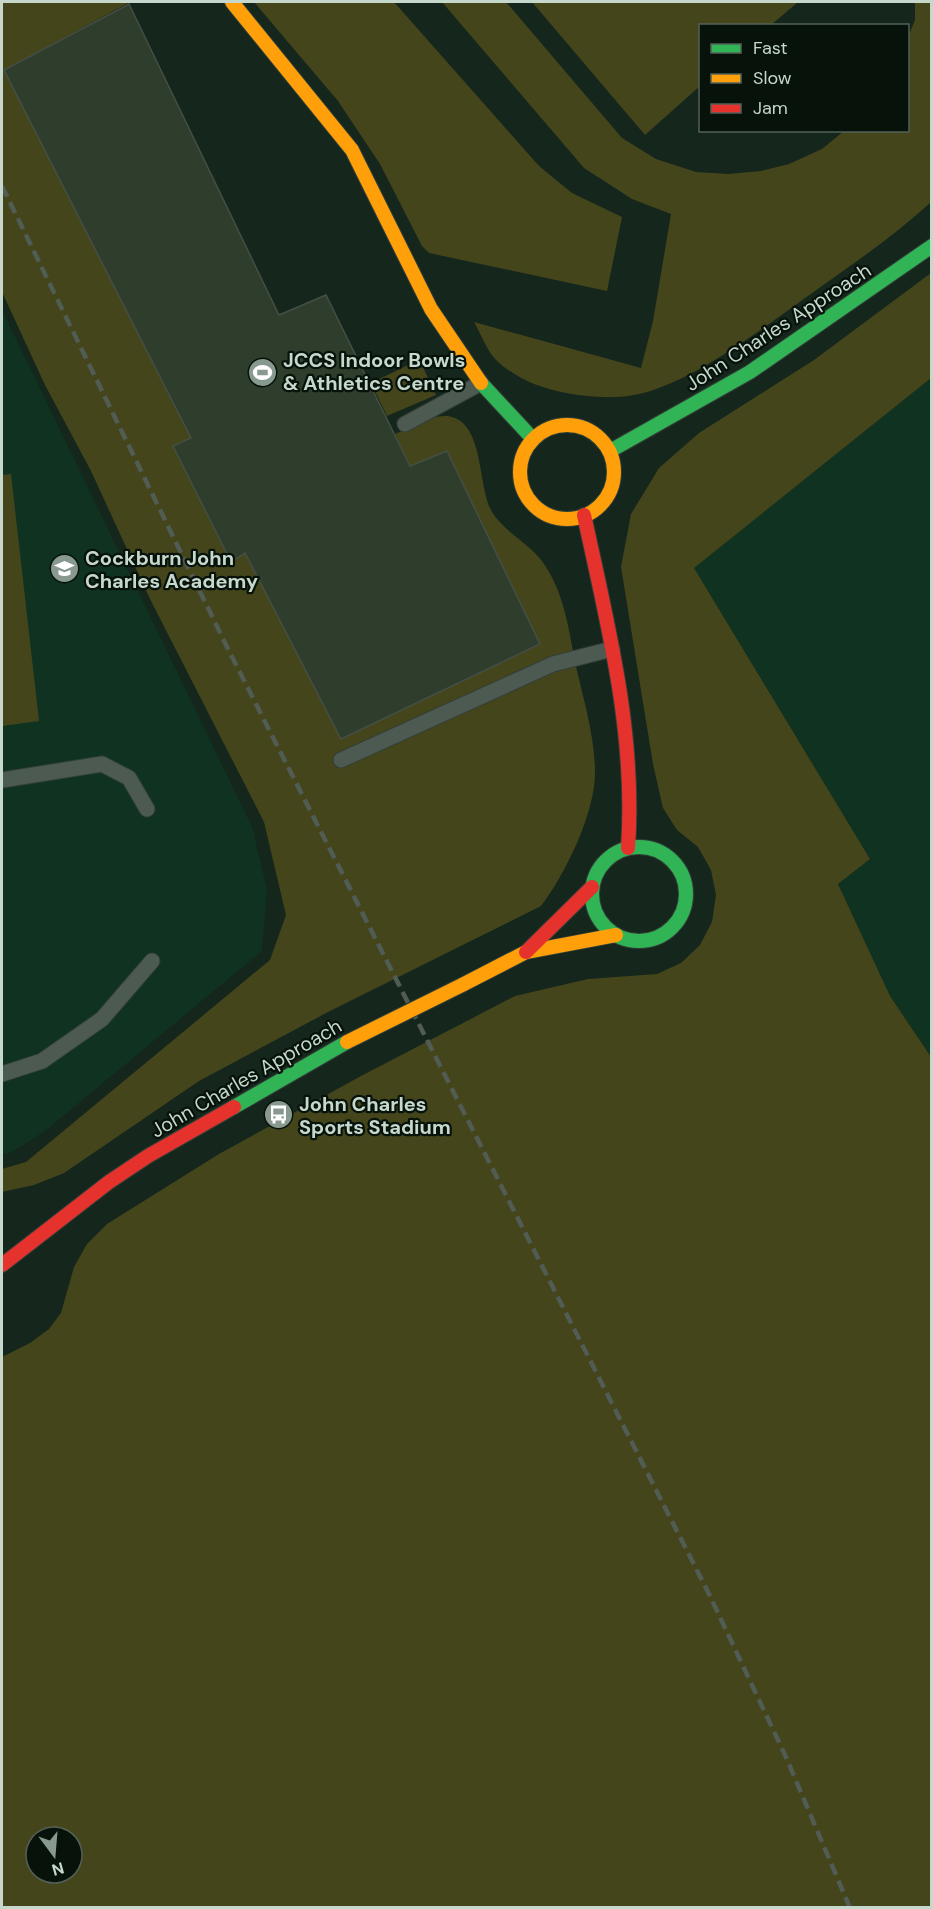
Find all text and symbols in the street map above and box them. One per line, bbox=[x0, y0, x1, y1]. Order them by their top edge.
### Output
legend bbox=[699, 24, 909, 132]
text: Fast bbox=[753, 36, 788, 60]
text: Slow bbox=[753, 66, 792, 90]
text: Jam bbox=[753, 96, 788, 120]
street label: John Charles Approach bbox=[680, 257, 876, 397]
place label: JCCS Indoor Bowls & Athletics Centre bbox=[283, 347, 465, 396]
sports icon: JCCS Indoor Bowls & Athletics Centre bbox=[246, 356, 278, 388]
place label: Cockburn John Charles Academy bbox=[85, 545, 258, 594]
school or university icon: Cockburn John Charles Academy bbox=[48, 553, 80, 585]
street label: John Charles Approach bbox=[146, 1013, 346, 1143]
place label: John Charles Sports Stadium bbox=[299, 1091, 451, 1140]
bus stop icon: John Charles Sports Stadium bbox=[262, 1099, 294, 1131]
north arrow bbox=[24, 1825, 84, 1885]
text: N bbox=[49, 1857, 67, 1881]

